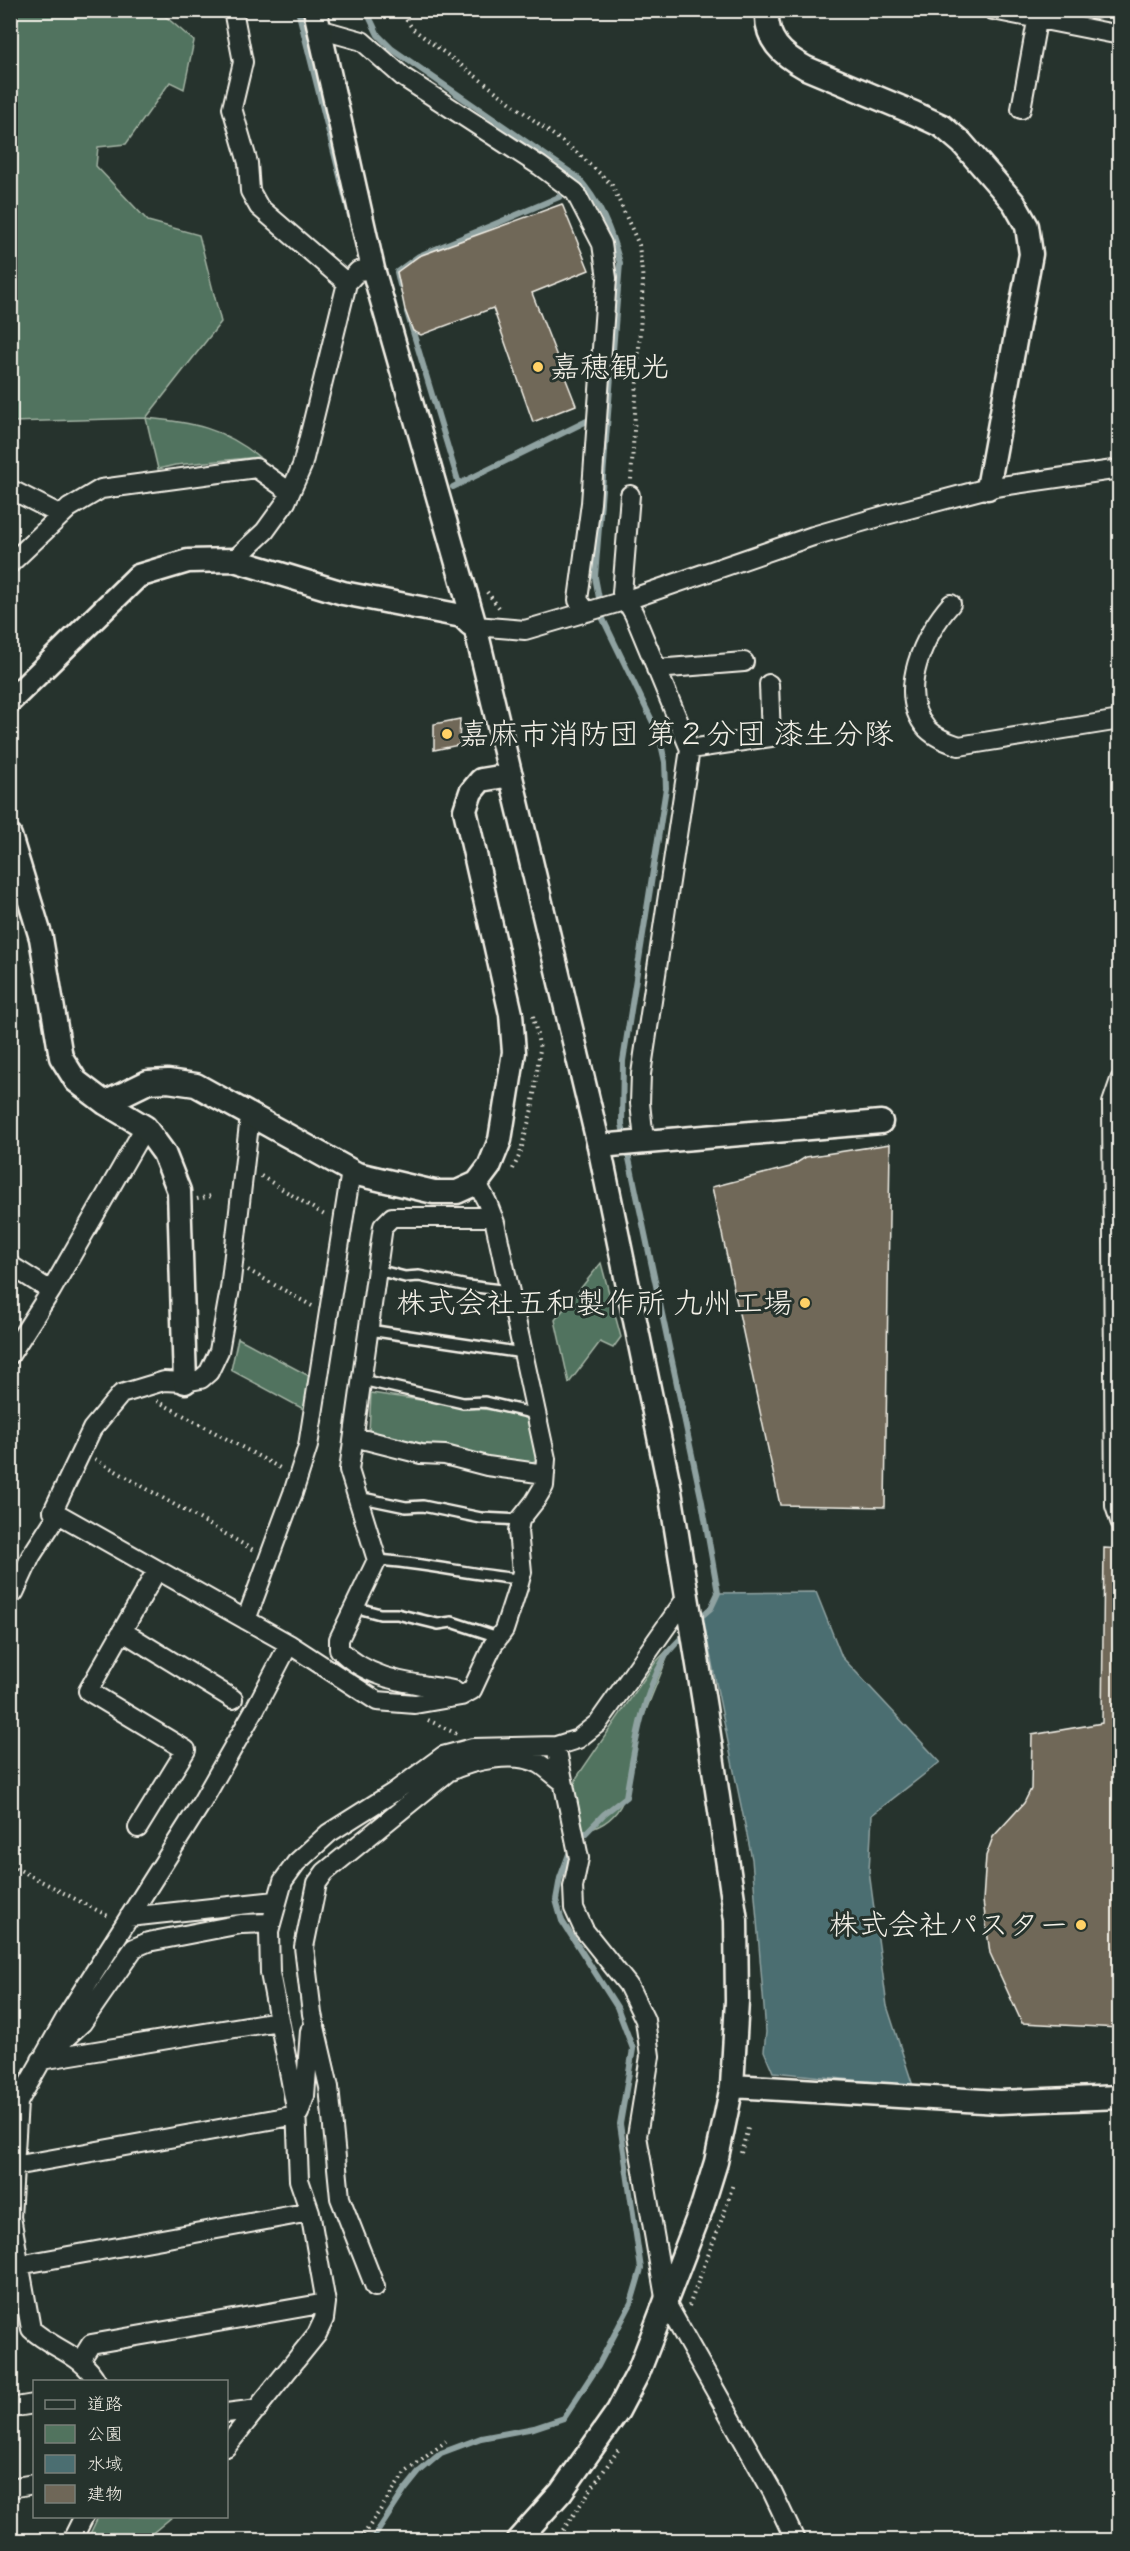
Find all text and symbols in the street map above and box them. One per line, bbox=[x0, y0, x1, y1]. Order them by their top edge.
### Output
place label: 嘉穂観光 bbox=[550, 348, 670, 386]
marker: 嘉穂観光 bbox=[531, 360, 545, 374]
place label: 嘉麻市消防団 第２分団 漆生分隊 bbox=[459, 715, 894, 753]
marker: 嘉麻市消防団 第２分団 漆生分隊 bbox=[440, 727, 454, 741]
place label: 株式会社五和製作所 九州工場 bbox=[396, 1284, 793, 1322]
marker: 株式会社五和製作所 九州工場 bbox=[798, 1296, 812, 1310]
place label: 株式会社パスター bbox=[828, 1906, 1069, 1944]
marker: 株式会社パスター bbox=[1074, 1918, 1088, 1932]
legend bbox=[33, 2380, 228, 2518]
text: 道路 bbox=[87, 2393, 123, 2415]
text: 公園 bbox=[87, 2423, 123, 2445]
text: 水域 bbox=[87, 2453, 123, 2475]
text: 建物 bbox=[87, 2483, 123, 2505]

